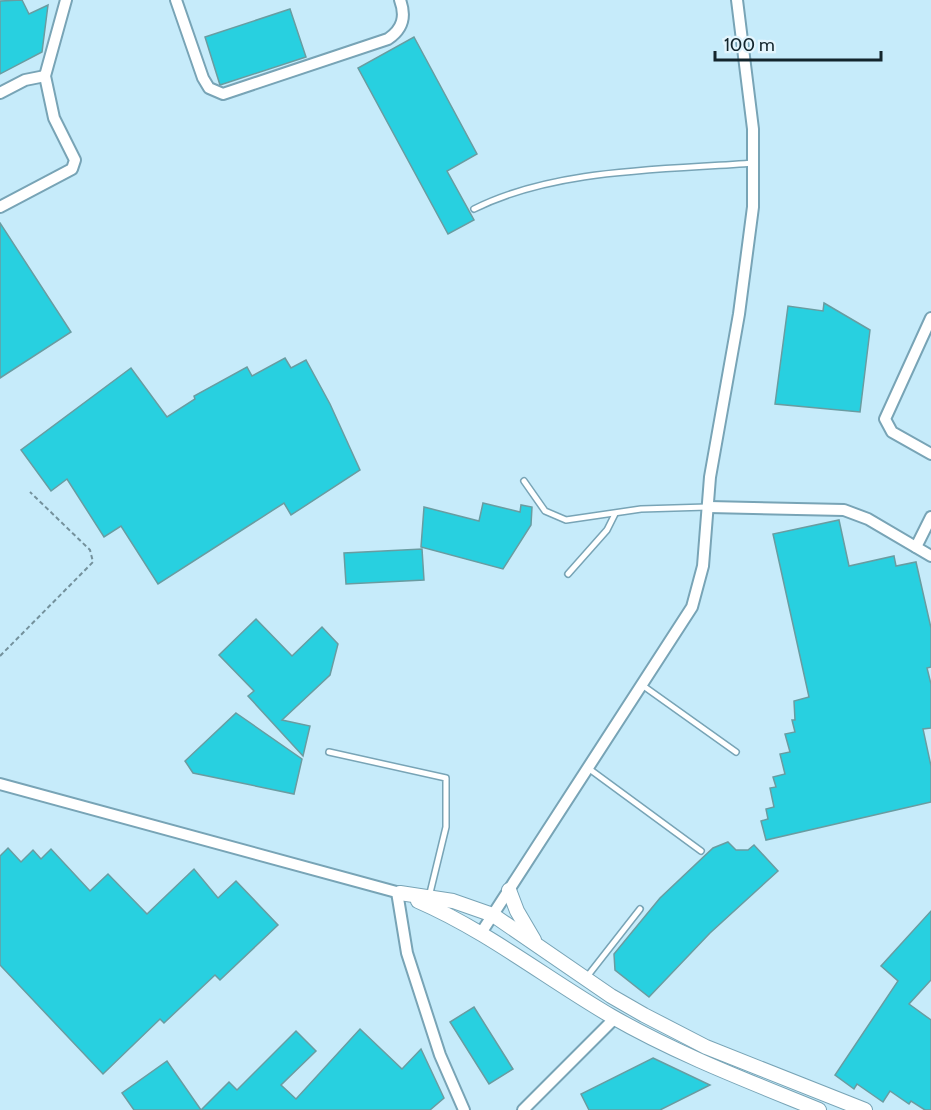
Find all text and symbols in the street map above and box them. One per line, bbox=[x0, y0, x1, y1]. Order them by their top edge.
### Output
scale bar bbox=[715, 24, 882, 62]
text: 100 m bbox=[724, 34, 775, 56]

